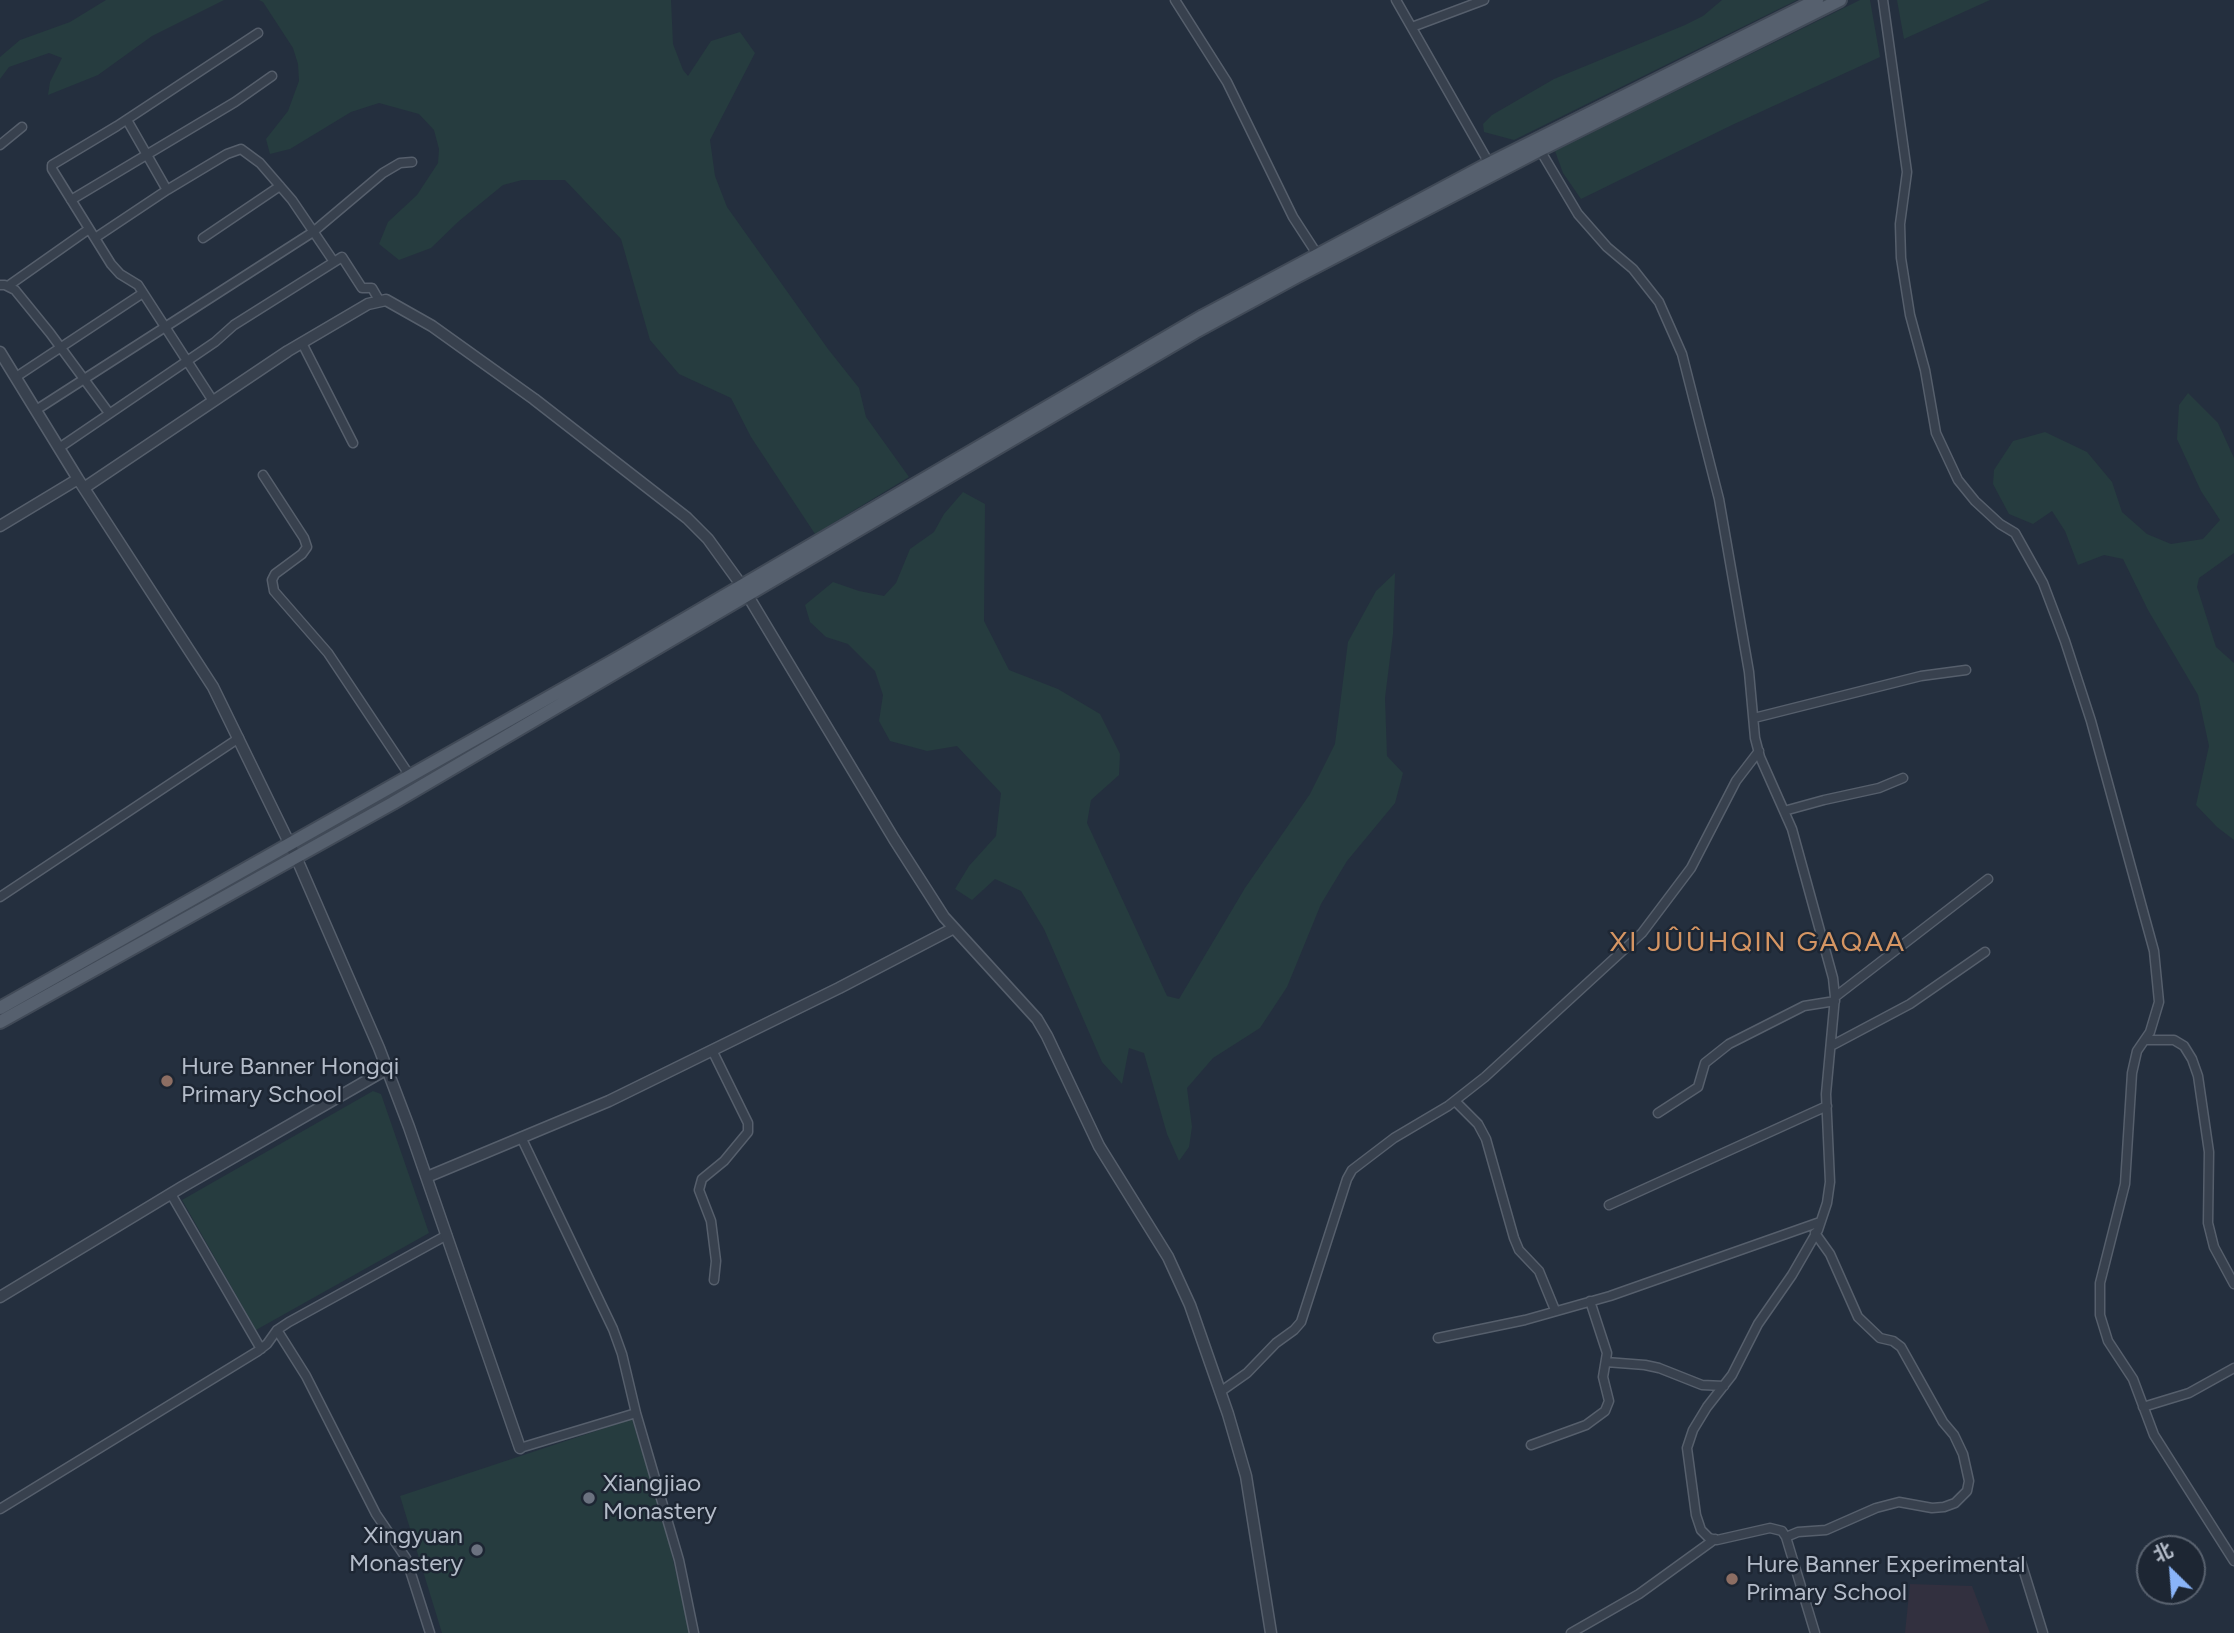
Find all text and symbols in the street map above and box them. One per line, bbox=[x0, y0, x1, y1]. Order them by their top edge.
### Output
district label: XI JÛÛHQIN GAQAA bbox=[1612, 926, 1904, 960]
place label: Hure Banner Hongqi Primary School bbox=[181, 1053, 399, 1109]
marker: Hure Banner Hongqi Primary School bbox=[159, 1073, 175, 1089]
place label: Xiangjiao Monastery bbox=[603, 1470, 717, 1526]
marker: Xiangjiao Monastery bbox=[581, 1490, 597, 1506]
place label: Xingyuan Monastery bbox=[349, 1522, 463, 1578]
north arrow bbox=[2136, 1535, 2206, 1605]
text: 北 bbox=[2149, 1538, 2176, 1567]
marker: Xingyuan Monastery bbox=[469, 1542, 485, 1558]
place label: Hure Banner Experimental Primary School bbox=[1746, 1551, 2025, 1607]
marker: Hure Banner Experimental Primary School bbox=[1724, 1571, 1740, 1587]

